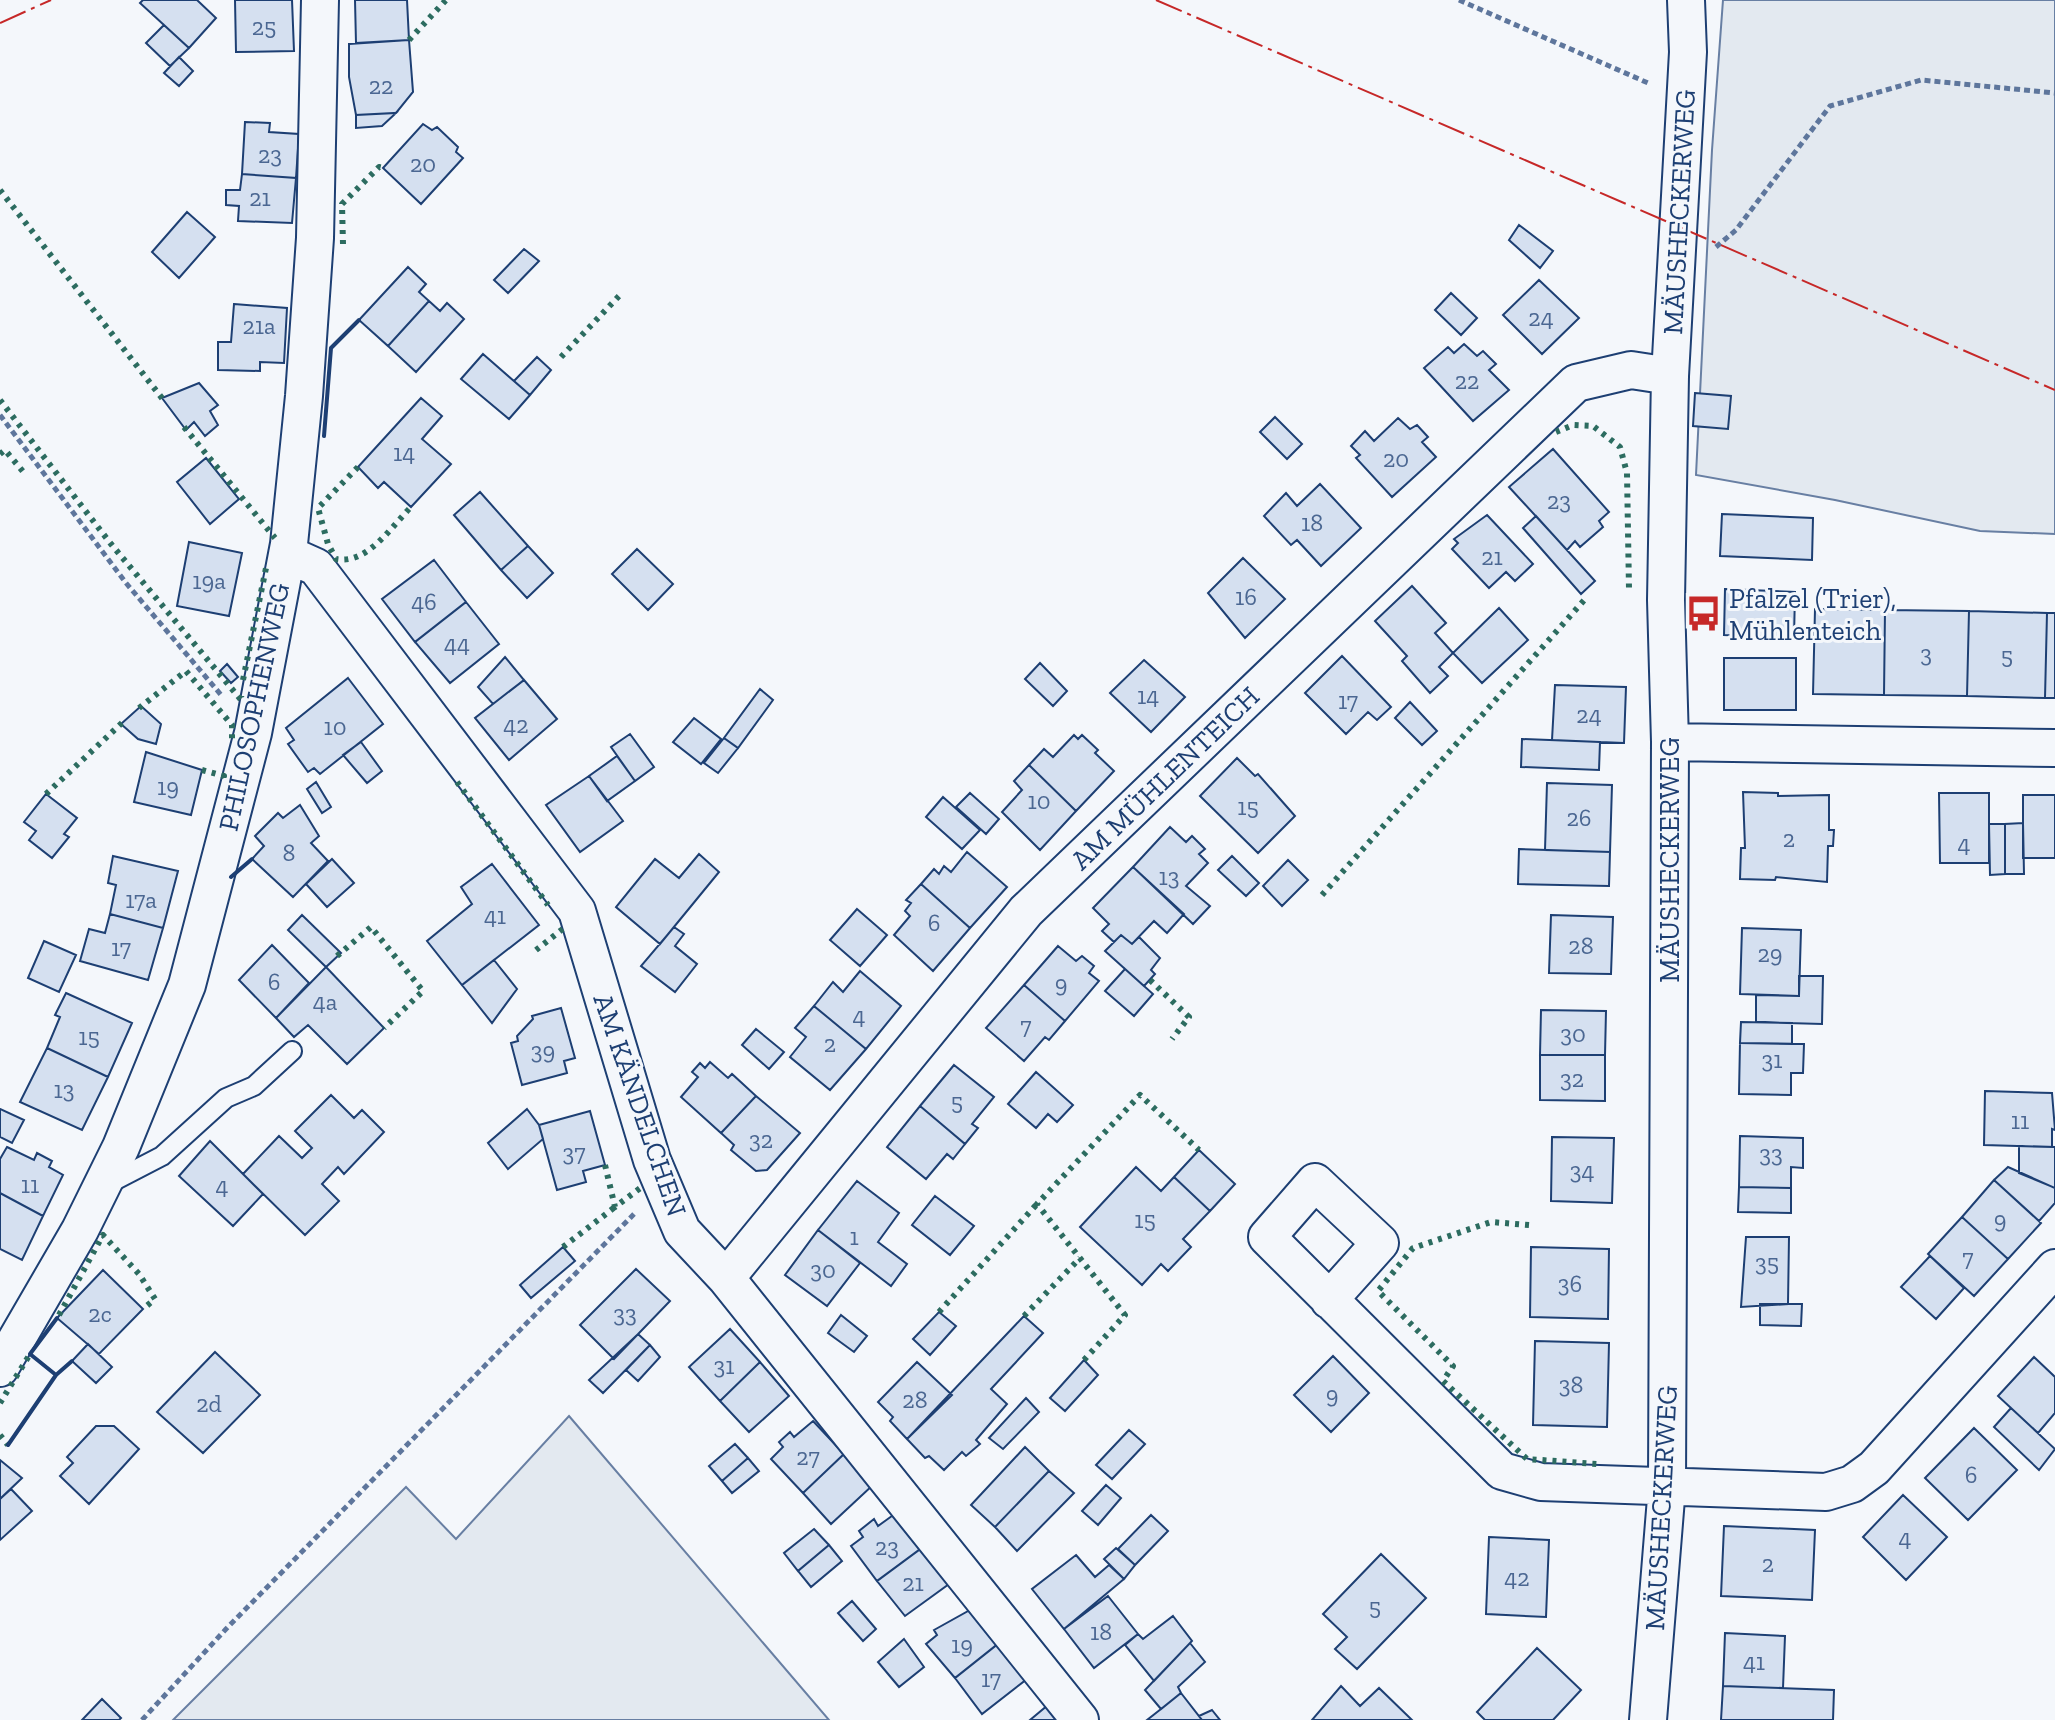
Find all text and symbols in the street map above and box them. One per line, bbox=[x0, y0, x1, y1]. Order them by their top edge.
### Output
house number: 25 bbox=[252, 12, 276, 41]
house number: 22 bbox=[369, 71, 393, 100]
street label: MÄUSHECKERWEG bbox=[1656, 89, 1702, 335]
house number: 23 bbox=[258, 140, 282, 169]
house number: 20 bbox=[410, 149, 436, 178]
house number: 21 bbox=[249, 183, 271, 212]
house number: 24 bbox=[1528, 303, 1554, 332]
house number: 21a bbox=[242, 311, 276, 340]
house number: 22 bbox=[1455, 366, 1479, 395]
house number: 14 bbox=[393, 438, 415, 467]
house number: 20 bbox=[1383, 444, 1409, 473]
house number: 23 bbox=[1547, 486, 1571, 515]
house number: 18 bbox=[1301, 508, 1323, 537]
house number: 21 bbox=[1481, 542, 1503, 571]
house number: 19a bbox=[192, 566, 226, 595]
street label: PHILOSOPHENWEG bbox=[212, 580, 296, 834]
house number: 16 bbox=[1235, 582, 1257, 611]
place label: Pfalzel (Trier), Mühlenteich bbox=[1729, 582, 1896, 647]
house number: 46 bbox=[411, 587, 437, 616]
bus stop icon: Pfalzel (Trier), Mühlenteich bbox=[1684, 595, 1722, 633]
house number: 44 bbox=[444, 629, 470, 658]
house number: 3 bbox=[1920, 639, 1932, 668]
house number: 5 bbox=[2001, 641, 2013, 670]
street label: AM MÜHLENTEICH bbox=[1064, 680, 1266, 876]
house number: 14 bbox=[1137, 681, 1159, 710]
house number: 17 bbox=[1338, 686, 1358, 715]
house number: 24 bbox=[1576, 700, 1602, 729]
house number: 42 bbox=[503, 710, 529, 739]
house number: 10 bbox=[323, 712, 347, 741]
street label: MÄUSHECKERWEG bbox=[1653, 737, 1686, 983]
house number: 19 bbox=[157, 772, 179, 801]
house number: 10 bbox=[1027, 786, 1051, 815]
house number: 15 bbox=[1237, 792, 1259, 821]
house number: 26 bbox=[1566, 803, 1592, 832]
house number: 2 bbox=[1783, 824, 1795, 853]
house number: 4 bbox=[1958, 829, 1971, 858]
house number: 8 bbox=[283, 838, 295, 867]
house number: 13 bbox=[1159, 862, 1179, 891]
house number: 17a bbox=[125, 885, 157, 914]
house number: 41 bbox=[484, 901, 506, 930]
house number: 6 bbox=[928, 908, 940, 937]
house number: 28 bbox=[1568, 931, 1594, 960]
house number: 17 bbox=[111, 933, 131, 962]
house number: 29 bbox=[1757, 939, 1783, 968]
house number: 6 bbox=[268, 967, 280, 996]
house number: 9 bbox=[1055, 969, 1067, 998]
house number: 4a bbox=[313, 987, 338, 1016]
street label: AM KÄNDELCHEN bbox=[586, 989, 694, 1221]
house number: 4 bbox=[853, 1001, 866, 1030]
house number: 7 bbox=[1020, 1011, 1032, 1040]
house number: 30 bbox=[1560, 1019, 1586, 1048]
house number: 15 bbox=[78, 1022, 100, 1051]
house number: 2 bbox=[824, 1029, 836, 1058]
house number: 39 bbox=[531, 1036, 555, 1065]
house number: 31 bbox=[1762, 1045, 1782, 1074]
house number: 32 bbox=[1560, 1064, 1584, 1093]
house number: 13 bbox=[54, 1075, 74, 1104]
house number: 5 bbox=[951, 1087, 963, 1116]
house number: 11 bbox=[2011, 1106, 2029, 1135]
house number: 32 bbox=[749, 1125, 773, 1154]
house number: 37 bbox=[562, 1138, 586, 1167]
house number: 33 bbox=[1759, 1139, 1783, 1168]
house number: 34 bbox=[1570, 1156, 1594, 1185]
house number: 11 bbox=[21, 1170, 39, 1199]
house number: 4 bbox=[216, 1171, 229, 1200]
house number: 15 bbox=[1134, 1205, 1156, 1234]
house number: 9 bbox=[1994, 1205, 2006, 1234]
house number: 1 bbox=[849, 1222, 859, 1251]
house number: 7 bbox=[1962, 1243, 1974, 1272]
house number: 35 bbox=[1755, 1248, 1779, 1277]
house number: 30 bbox=[810, 1255, 836, 1284]
house number: 36 bbox=[1558, 1269, 1582, 1298]
house number: 2c bbox=[88, 1299, 112, 1328]
house number: 33 bbox=[613, 1299, 637, 1328]
house number: 31 bbox=[714, 1351, 734, 1380]
house number: 38 bbox=[1559, 1370, 1583, 1399]
house number: 9 bbox=[1326, 1380, 1338, 1409]
house number: 28 bbox=[902, 1385, 928, 1414]
street label: MÄUSHECKERWEG bbox=[1638, 1385, 1684, 1631]
house number: 2d bbox=[196, 1389, 222, 1418]
house number: 27 bbox=[796, 1442, 820, 1471]
house number: 6 bbox=[1965, 1460, 1977, 1489]
house number: 4 bbox=[1899, 1523, 1912, 1552]
house number: 23 bbox=[875, 1532, 899, 1561]
house number: 2 bbox=[1762, 1549, 1774, 1578]
house number: 42 bbox=[1504, 1563, 1530, 1592]
house number: 21 bbox=[902, 1568, 924, 1597]
house number: 5 bbox=[1369, 1592, 1381, 1621]
house number: 18 bbox=[1090, 1617, 1112, 1646]
house number: 19 bbox=[951, 1630, 973, 1659]
house number: 41 bbox=[1743, 1647, 1765, 1676]
house number: 17 bbox=[981, 1664, 1001, 1693]

